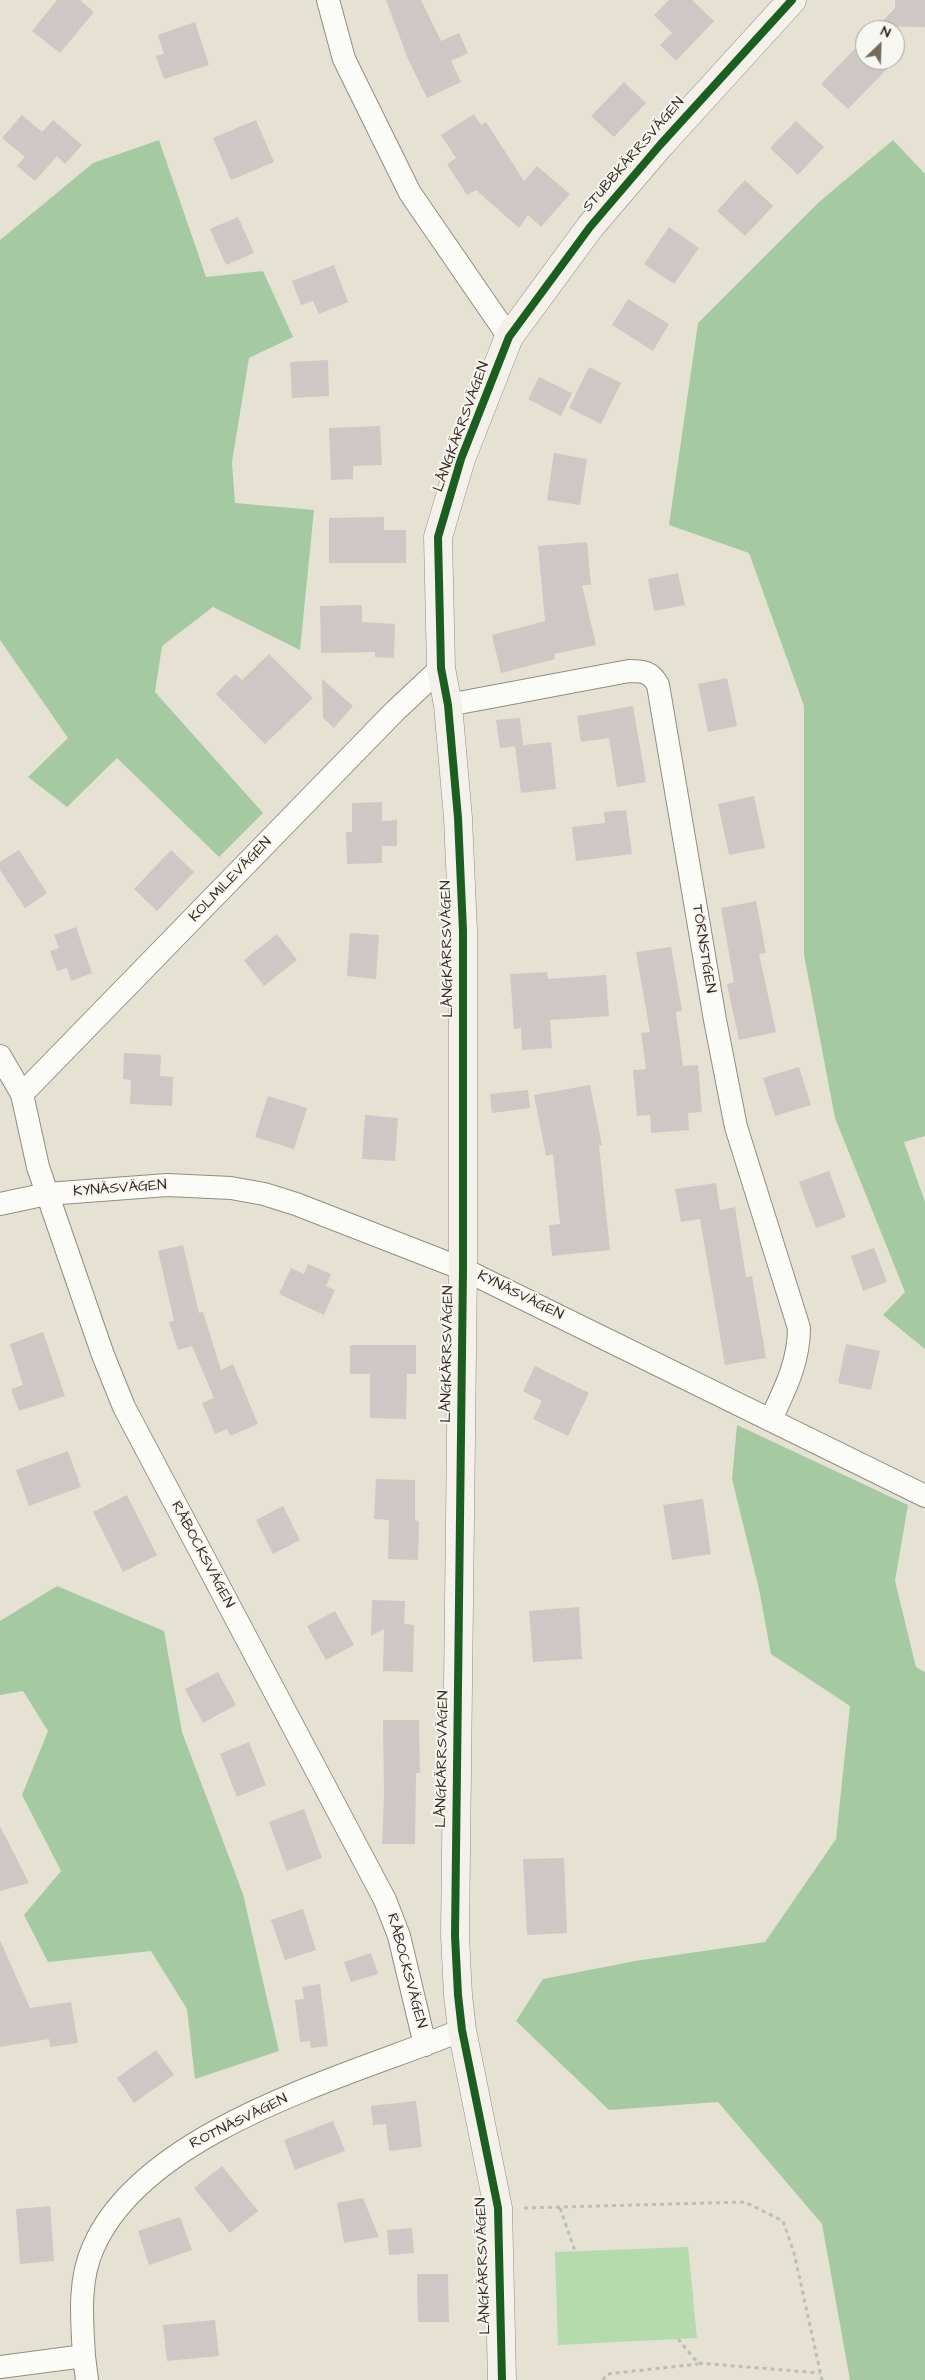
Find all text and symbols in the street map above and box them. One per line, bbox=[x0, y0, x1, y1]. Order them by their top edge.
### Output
north arrow bbox=[855, 20, 905, 70]
text: N bbox=[878, 21, 894, 43]
street label: STUBBKÄRRSVÄGEN bbox=[579, 94, 689, 216]
street label: LÅNGKÄRRSVÄGEN bbox=[430, 359, 494, 495]
street label: KOLMILEVÄGEN bbox=[186, 834, 276, 926]
street label: LÅNGKÄRRSVÄGEN bbox=[438, 880, 458, 1018]
street label: TÖRNSTIGEN bbox=[687, 903, 719, 995]
street label: KYNÄSVÄGEN bbox=[73, 1177, 167, 1201]
street label: KYNÄSVÄGEN bbox=[474, 1267, 566, 1325]
street label: LÅNGKÄRRSVÄGEN bbox=[438, 1285, 458, 1423]
street label: RÅBOCKSVÄGEN bbox=[166, 1499, 238, 1611]
street label: LÅNGKÄRRSVÄGEN bbox=[433, 1690, 453, 1828]
street label: RÅBOCKSVÄGEN bbox=[382, 1912, 430, 2030]
street label: ROTNÄSVÄGEN bbox=[187, 2091, 291, 2153]
street label: LÅNGKÄRRSVÄGEN bbox=[473, 2197, 495, 2335]

